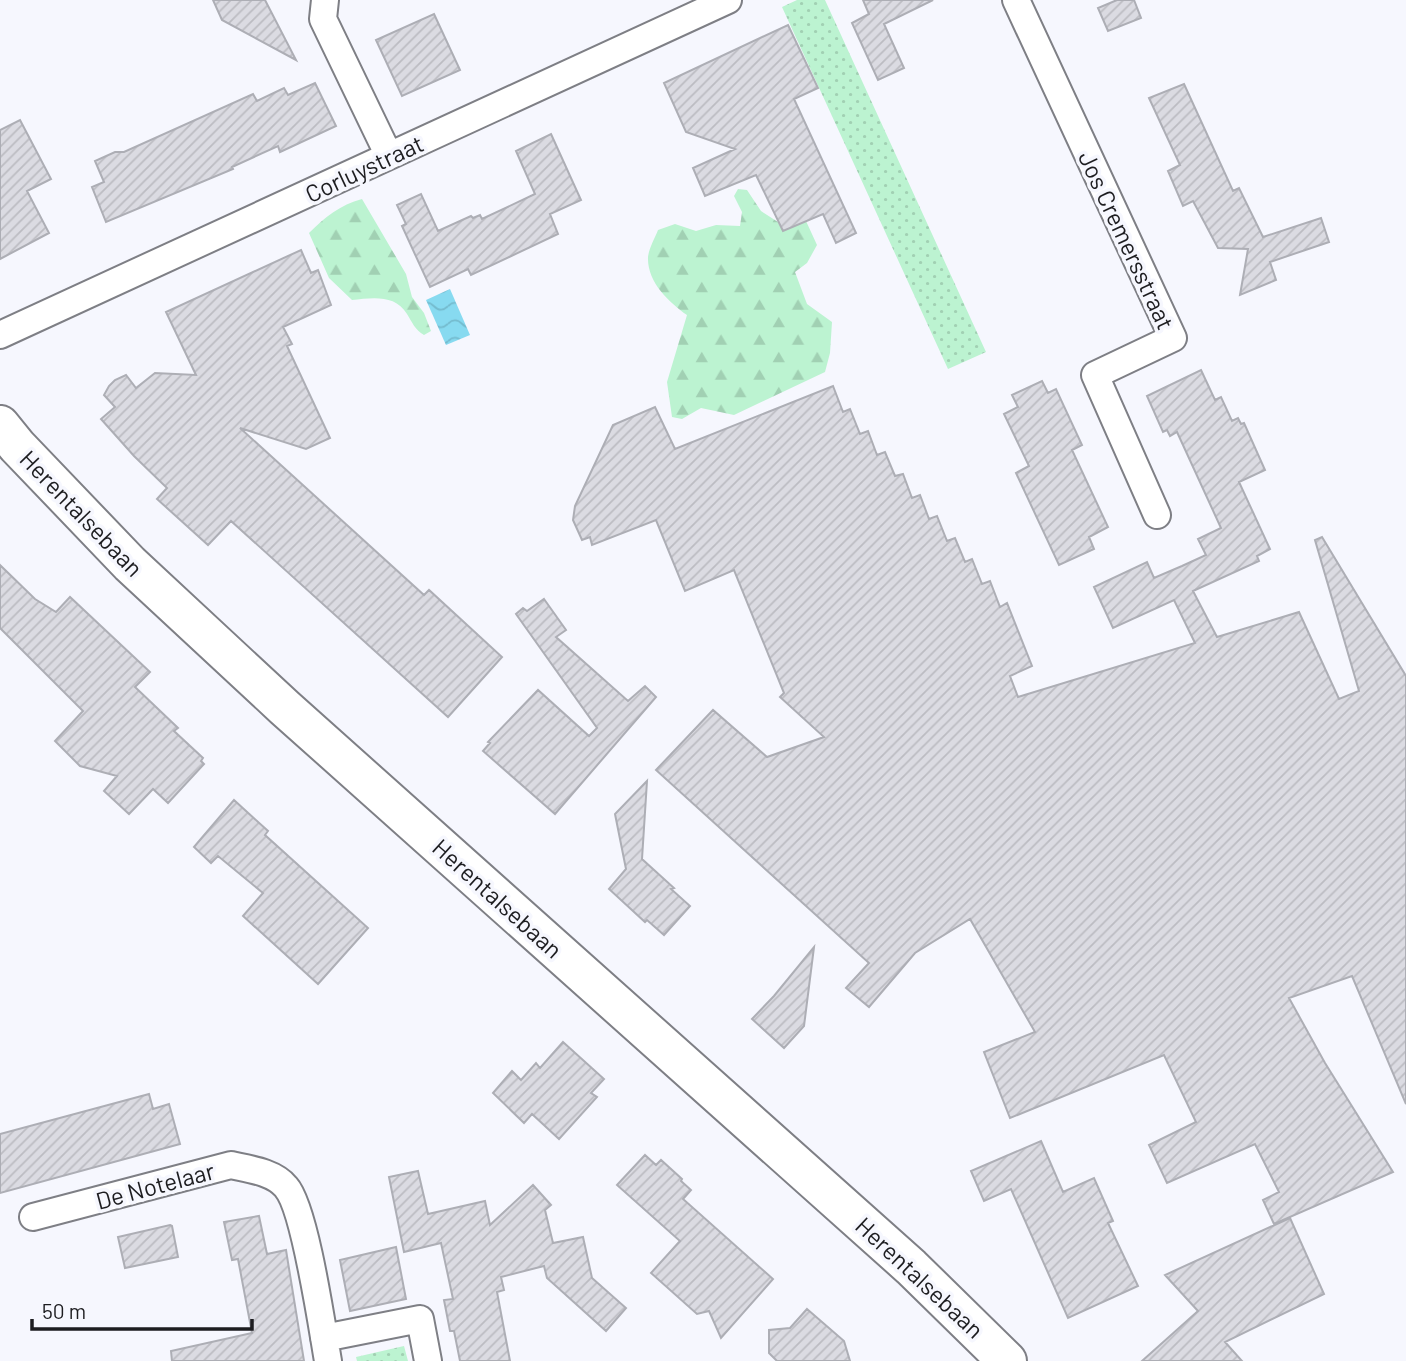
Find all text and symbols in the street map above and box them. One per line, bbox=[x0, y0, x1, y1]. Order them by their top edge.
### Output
street label: Corluystraat bbox=[300, 128, 428, 208]
street label: Jos Cremersstraat bbox=[1073, 146, 1181, 334]
street label: Herentalsebaan bbox=[15, 444, 149, 582]
street label: Herentalsebaan bbox=[427, 832, 569, 964]
street label: De Notelaar bbox=[93, 1155, 218, 1215]
street label: Herentalsebaan bbox=[850, 1210, 990, 1344]
scale bar bbox=[32, 1288, 252, 1332]
text: 50 m bbox=[42, 1298, 86, 1323]

